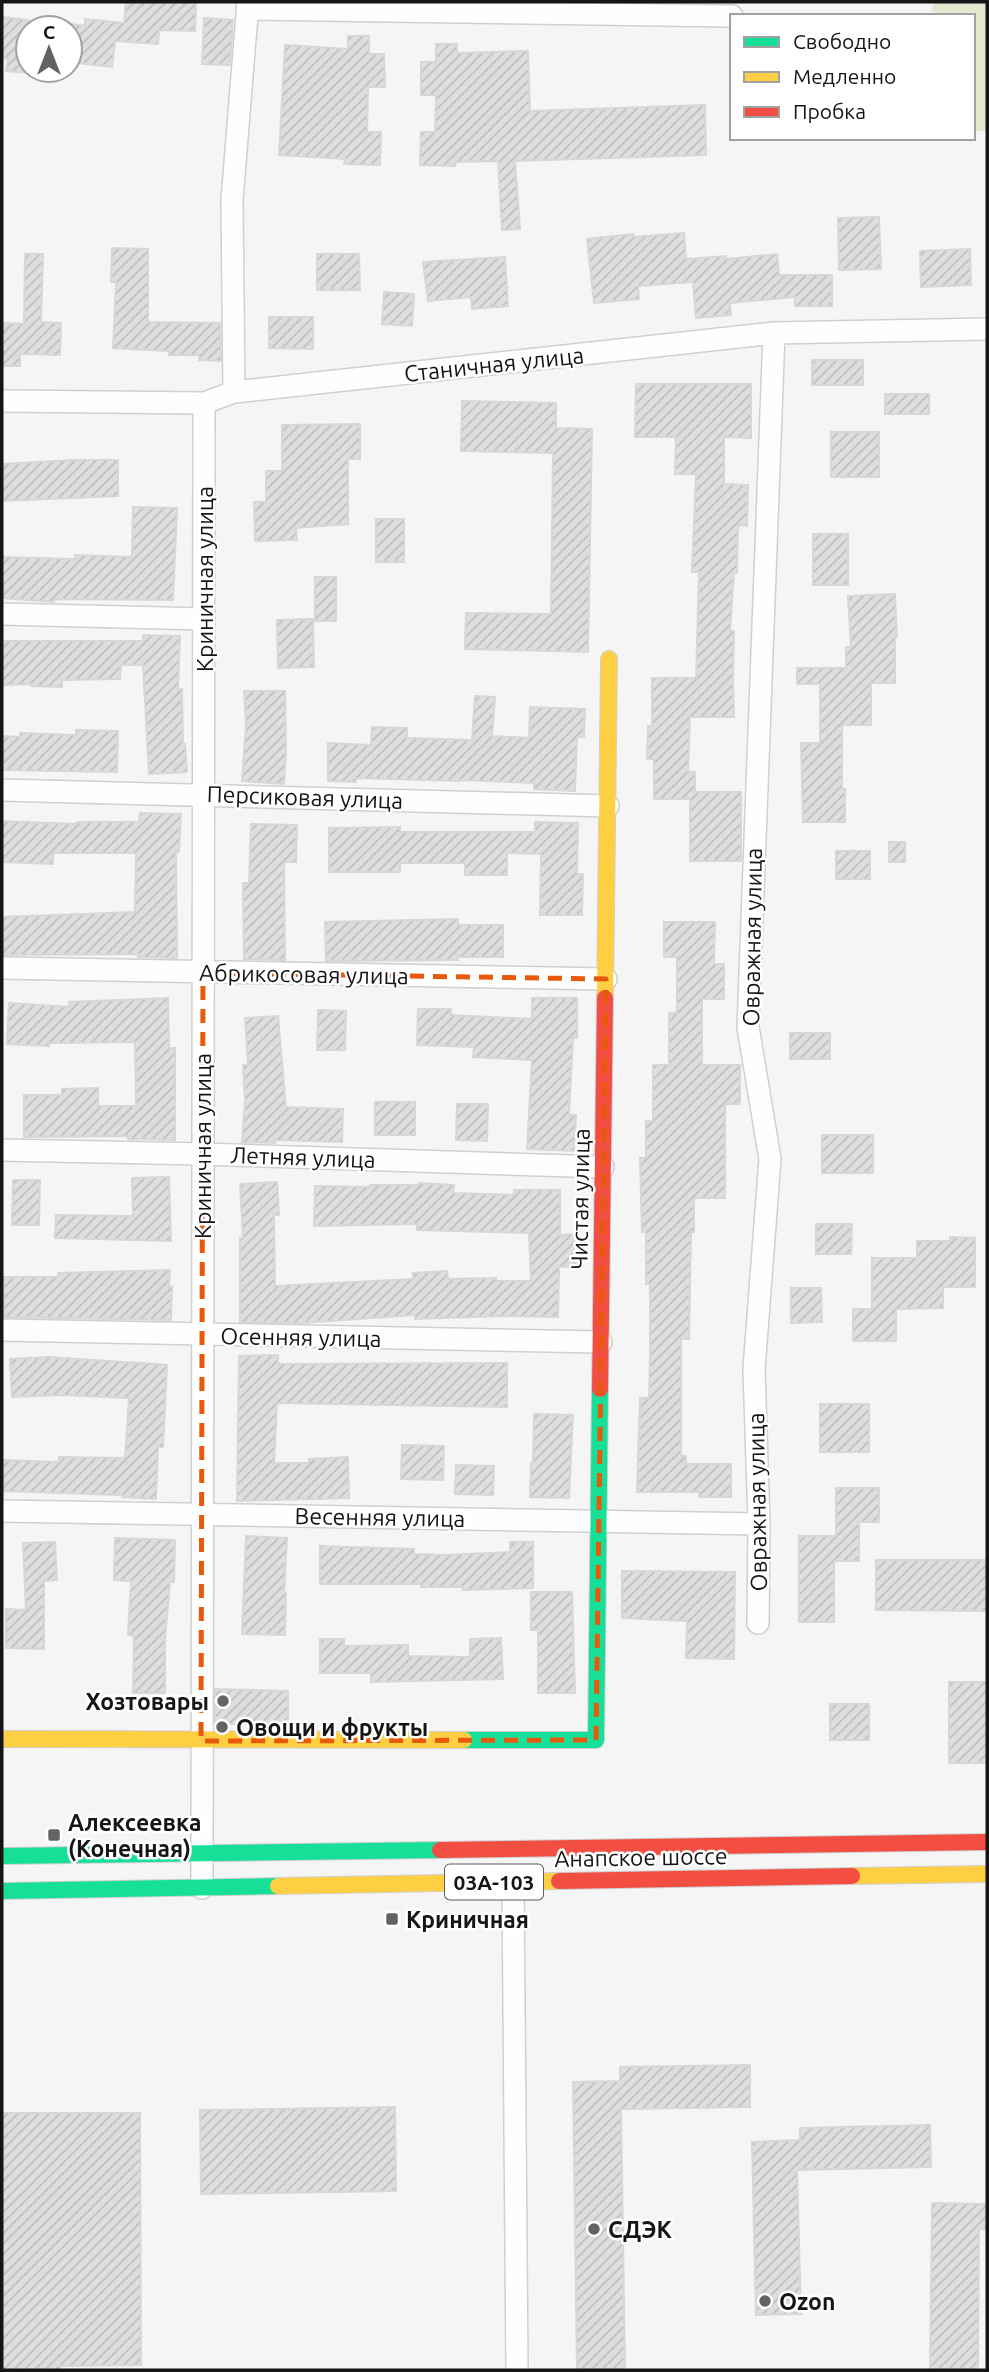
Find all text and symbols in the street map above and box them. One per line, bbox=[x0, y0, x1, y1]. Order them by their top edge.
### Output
north arrow bbox=[14, 14, 84, 84]
legend bbox=[730, 14, 975, 140]
text: С bbox=[43, 21, 55, 43]
text: Свободно bbox=[793, 29, 891, 53]
text: Медленно bbox=[793, 64, 896, 88]
text: Пробка bbox=[793, 99, 866, 123]
street label: Станичная улица bbox=[403, 342, 585, 386]
street label: Криничная улица bbox=[192, 486, 217, 672]
street label: Персиковая улица bbox=[206, 781, 404, 813]
street label: Овражная улица bbox=[738, 847, 766, 1027]
street label: Абрикосовая улица bbox=[199, 960, 409, 988]
street label: Криничная улица bbox=[190, 1053, 215, 1239]
street label: Чистая улица bbox=[566, 1128, 594, 1270]
street label: Летняя улица bbox=[230, 1142, 376, 1172]
street label: Осенняя улица bbox=[220, 1323, 382, 1351]
street label: Овражная улица bbox=[743, 1412, 771, 1592]
street label: Весенняя улица bbox=[295, 1503, 465, 1531]
place label: Хозтовары bbox=[86, 1689, 209, 1714]
marker: Хозтовары bbox=[215, 1693, 231, 1709]
place label: Овощи и фрукты bbox=[236, 1715, 428, 1740]
marker: Овощи и фрукты bbox=[214, 1719, 230, 1735]
place label: Алексеевка (Конечная) bbox=[68, 1810, 201, 1862]
marker: Алексеевка (Конечная) bbox=[46, 1827, 62, 1843]
street label: Анапское шоссе bbox=[554, 1843, 728, 1871]
road number: 03А-103 bbox=[445, 1864, 543, 1899]
place label: Криничная bbox=[406, 1907, 529, 1932]
marker: Криничная bbox=[384, 1911, 400, 1927]
place label: СДЭК bbox=[608, 2217, 673, 2242]
marker: СДЭК bbox=[586, 2221, 602, 2237]
place label: Ozon bbox=[779, 2289, 835, 2314]
marker: Ozon bbox=[757, 2293, 773, 2309]

